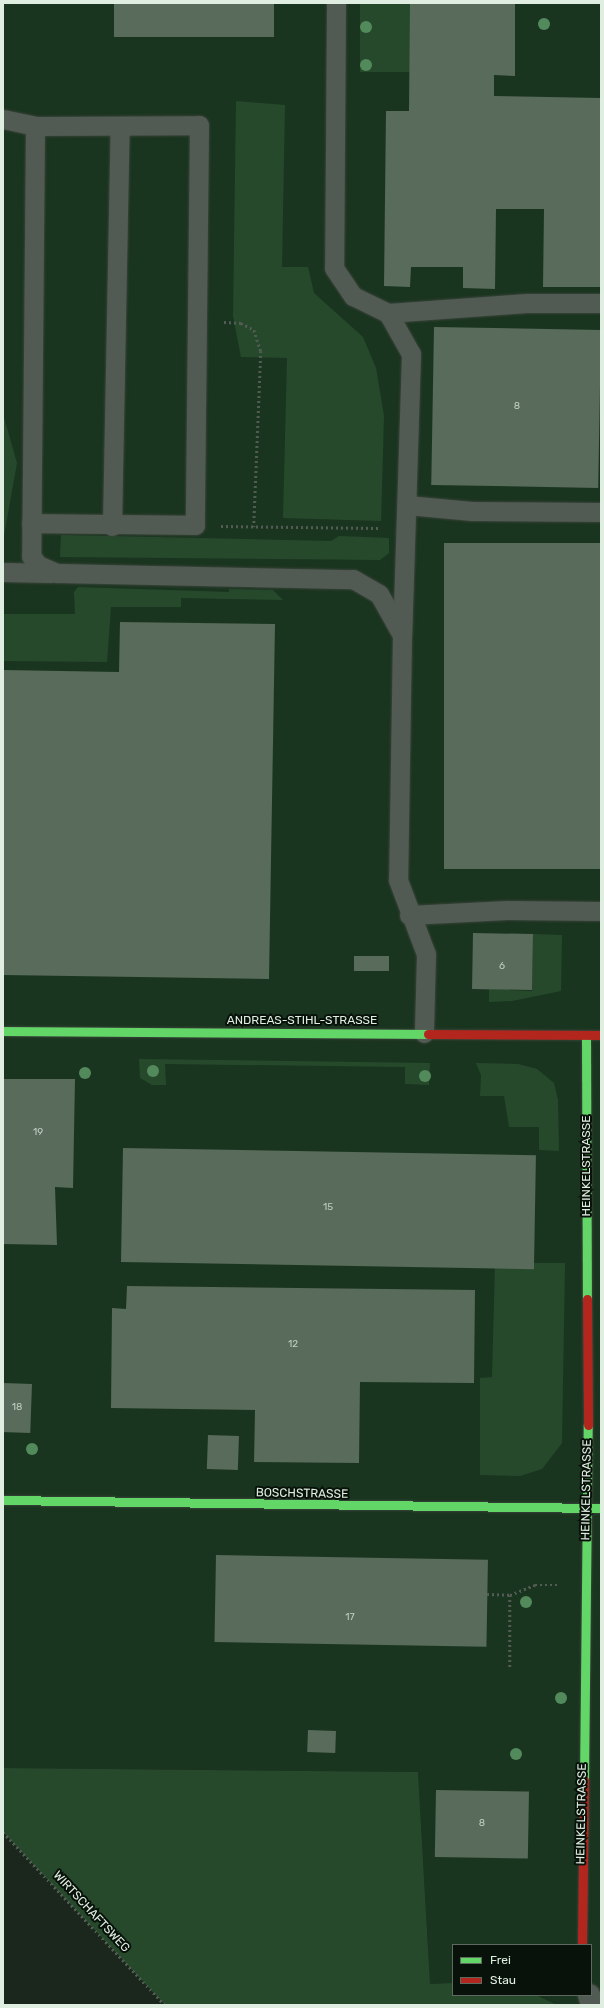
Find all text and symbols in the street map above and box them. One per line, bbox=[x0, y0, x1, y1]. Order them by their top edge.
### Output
house number: 8 bbox=[514, 401, 520, 413]
house number: 6 bbox=[499, 961, 505, 973]
street label: ANDREAS-STIHL-STRASSE bbox=[227, 1014, 377, 1028]
street label: HEINKELSTRASSE bbox=[580, 1116, 594, 1216]
house number: 19 bbox=[33, 1127, 43, 1139]
house number: 15 bbox=[323, 1202, 333, 1214]
house number: 12 bbox=[288, 1339, 298, 1351]
house number: 18 bbox=[12, 1402, 22, 1414]
street label: HEINKELSTRASSE bbox=[579, 1439, 595, 1541]
street label: BOSCHSTRASSE bbox=[256, 1486, 348, 1502]
house number: 17 bbox=[345, 1612, 355, 1624]
street label: HEINKELSTRASSE bbox=[574, 1763, 590, 1865]
house number: 8 bbox=[479, 1818, 485, 1830]
street label: WIRTSCHAFTSWEG bbox=[50, 1868, 132, 1956]
legend bbox=[452, 1944, 592, 1996]
text: Frei bbox=[490, 1953, 511, 1967]
text: Stau bbox=[490, 1973, 516, 1987]

